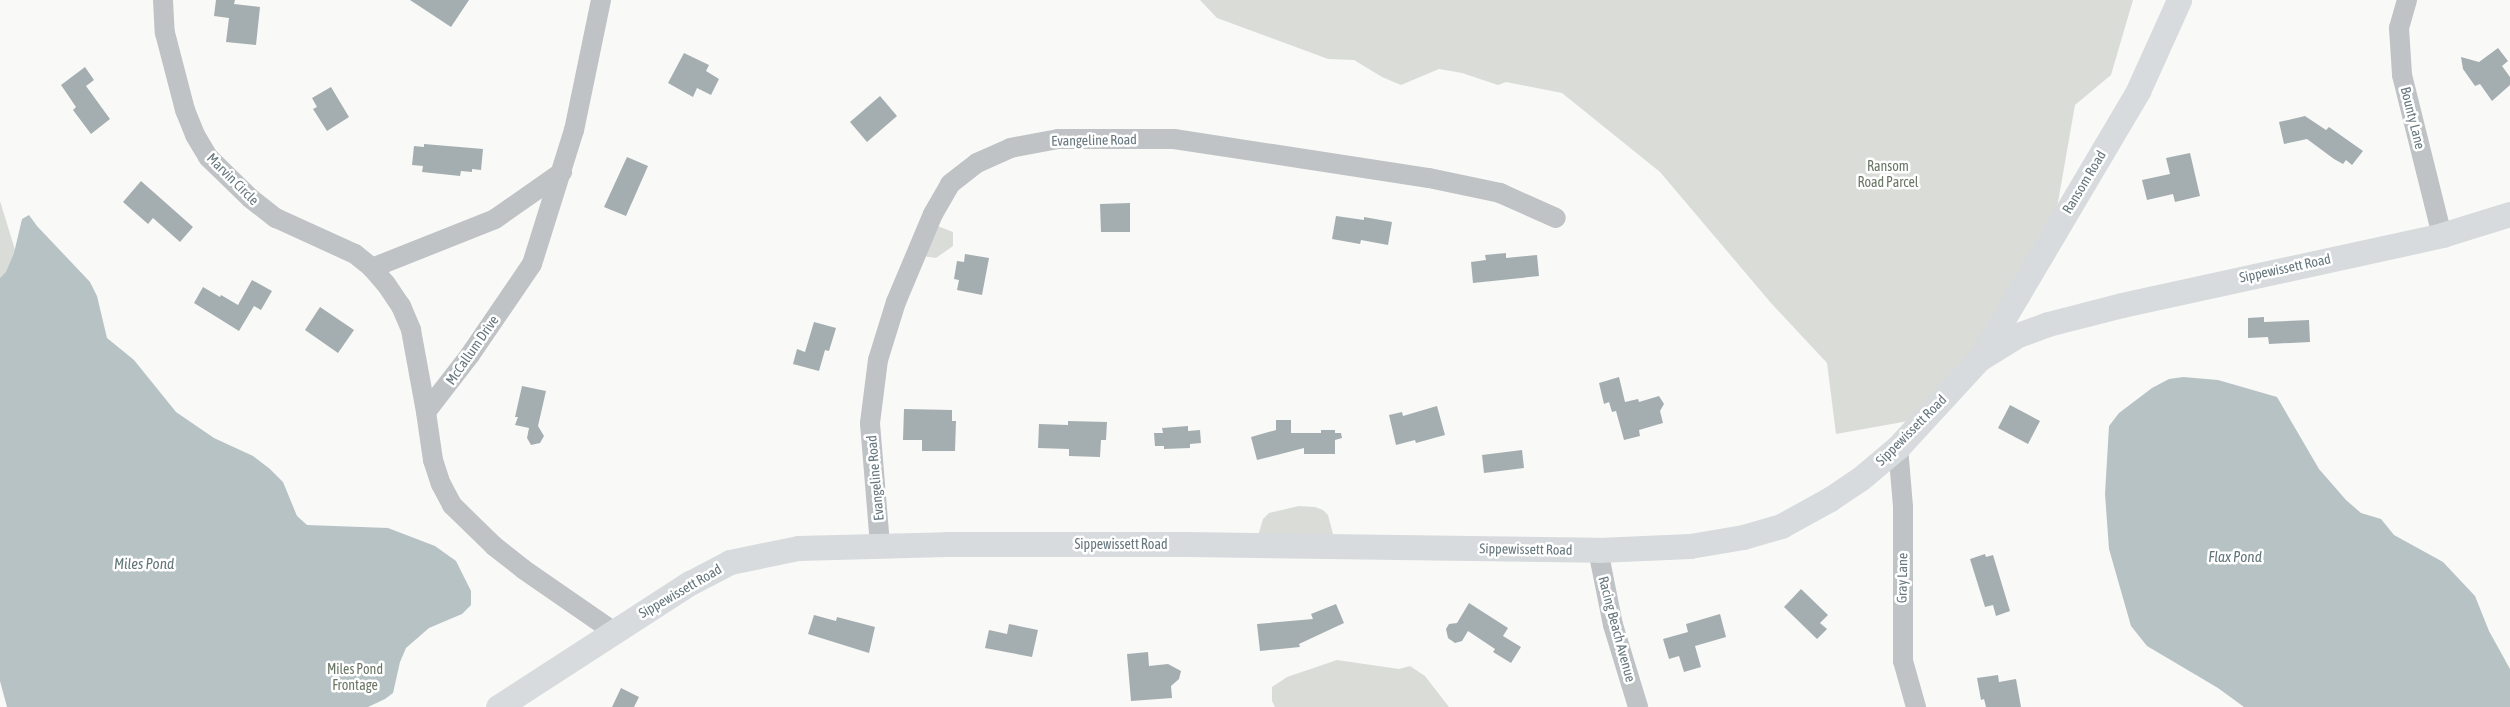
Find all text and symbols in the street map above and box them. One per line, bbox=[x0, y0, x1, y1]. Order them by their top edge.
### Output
street label: Bounty Lane bbox=[2397, 85, 2429, 151]
street label: Evangeline Road bbox=[1051, 131, 1137, 149]
street label: Ransom Road bbox=[2059, 147, 2109, 217]
street label: Marvin Circle bbox=[204, 150, 262, 208]
park label: Ransom Road Parcel bbox=[1857, 158, 1919, 190]
street label: Sippewissett Road bbox=[2238, 250, 2332, 286]
street label: McCallum Drive bbox=[442, 312, 502, 388]
street label: Sippewissett Road bbox=[1872, 391, 1950, 469]
street label: Evangeline Road bbox=[863, 435, 887, 521]
street label: Sippewissett Road bbox=[1074, 536, 1168, 552]
street label: Sippewissett Road bbox=[1479, 540, 1573, 558]
water label: Flax Pond bbox=[2208, 548, 2262, 566]
street label: Gray Lane bbox=[1893, 553, 1911, 603]
water label: Miles Pond bbox=[114, 555, 174, 573]
street label: Sippewissett Road bbox=[635, 560, 725, 622]
street label: Racing Beach Avenue bbox=[1595, 574, 1639, 684]
park label: Miles Pond Frontage bbox=[327, 661, 383, 694]

